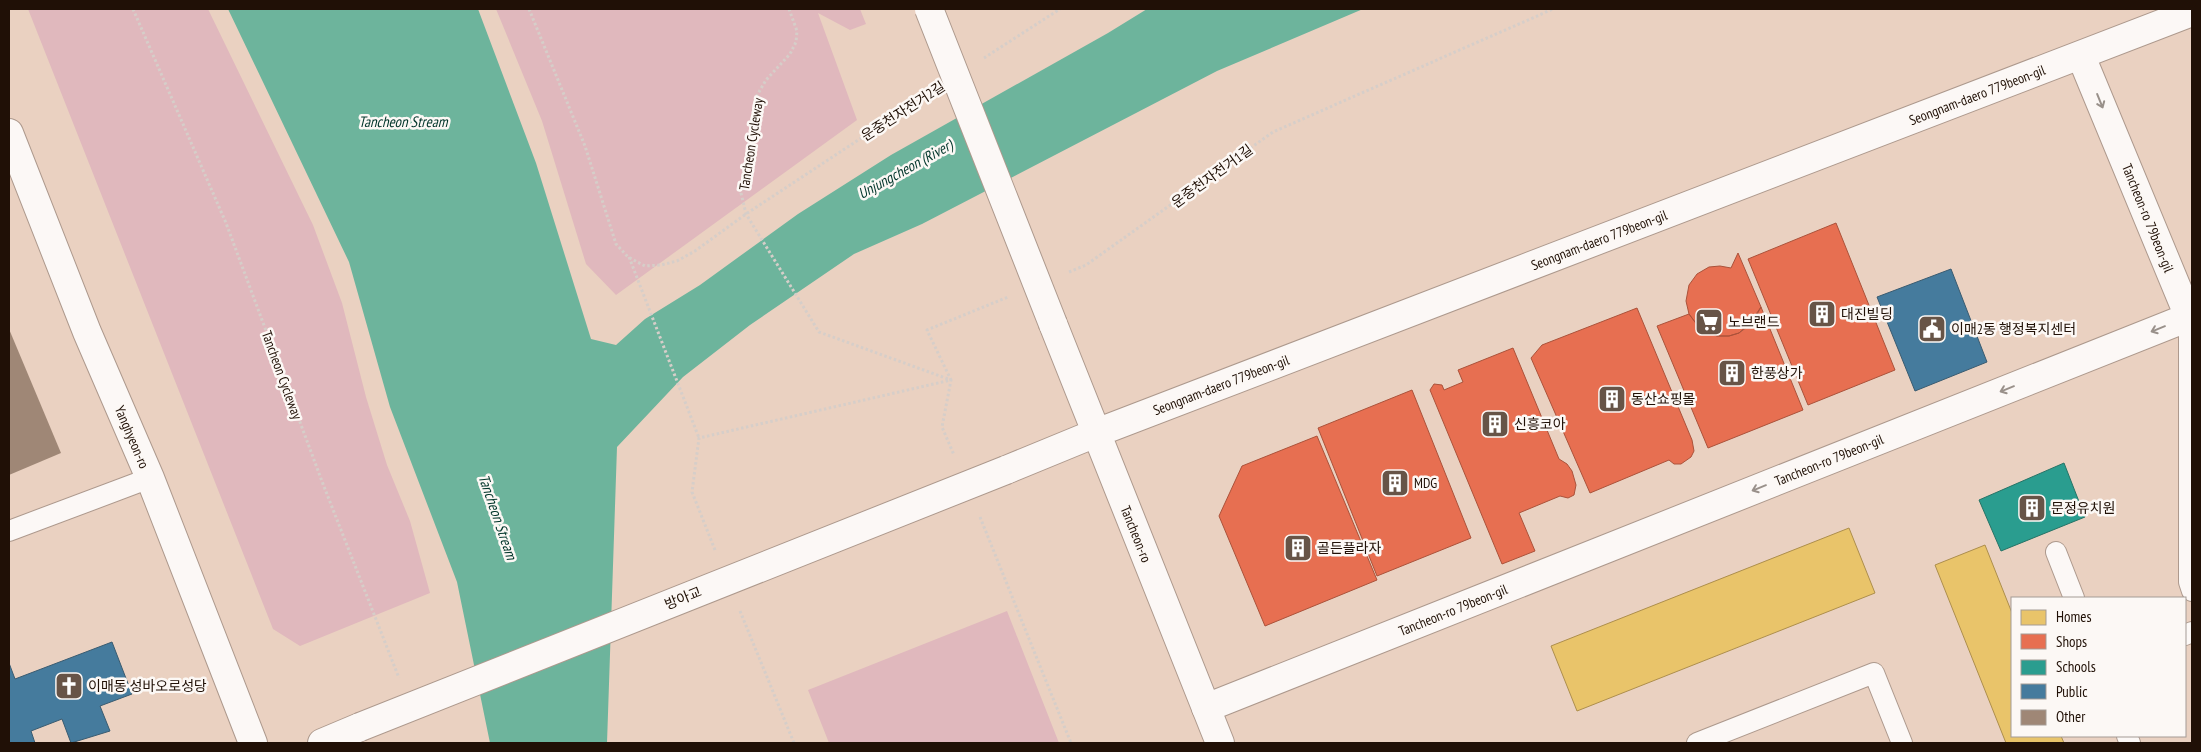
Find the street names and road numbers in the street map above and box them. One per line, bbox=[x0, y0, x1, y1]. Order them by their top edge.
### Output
street label: Seongnam-daero 779beon-gil bbox=[1906, 60, 2048, 129]
street label: 운중천자전거2길 bbox=[858, 77, 948, 145]
street label: Tancheon Cycleway bbox=[735, 96, 767, 191]
street label: 운중천자전거1길 bbox=[1168, 140, 1256, 212]
street label: Tancheon-ro 79beon-gil bbox=[2118, 161, 2178, 276]
street label: Seongnam-daero 779beon-gil bbox=[1528, 205, 1670, 274]
street label: Tancheon Cycleway bbox=[258, 328, 307, 422]
street label: Seongnam-daero 779beon-gil bbox=[1150, 350, 1292, 419]
street label: Yanghyeon-ro bbox=[111, 403, 153, 471]
street label: Tancheon-ro 79beon-gil bbox=[1772, 430, 1887, 490]
street label: Tancheon-ro bbox=[1116, 503, 1156, 565]
street label: Tancheon-ro 79beon-gil bbox=[1396, 580, 1511, 640]
street label: 방아교 bbox=[662, 582, 704, 614]

